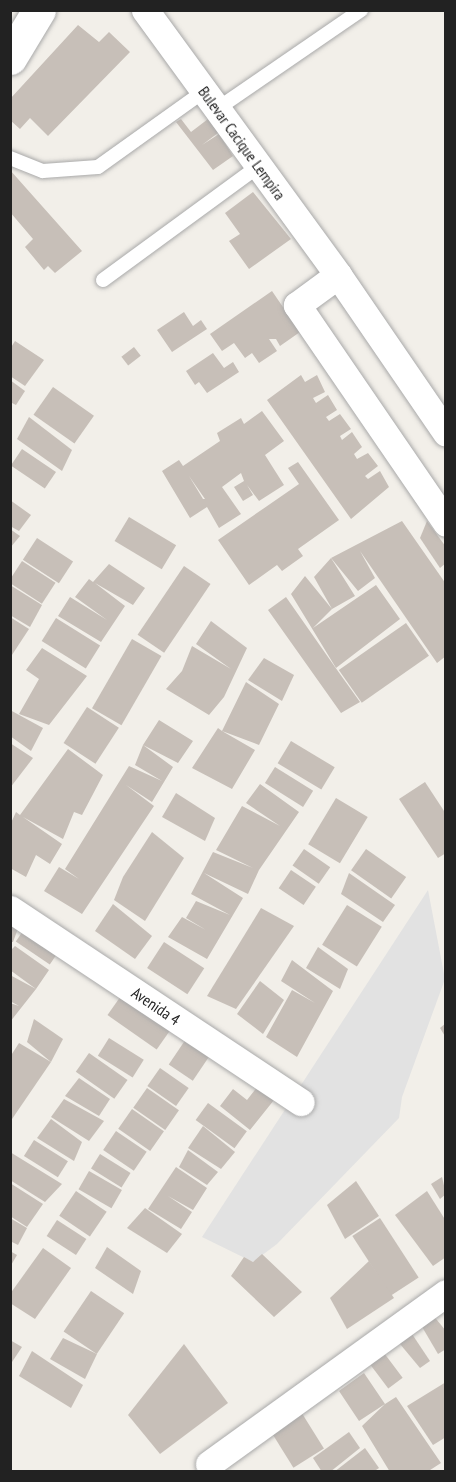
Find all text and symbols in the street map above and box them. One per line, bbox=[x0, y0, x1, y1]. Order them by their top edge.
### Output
street label: Bulevar Cacique Lempira bbox=[194, 82, 290, 204]
street label: Avenida 4 bbox=[128, 983, 184, 1029]

